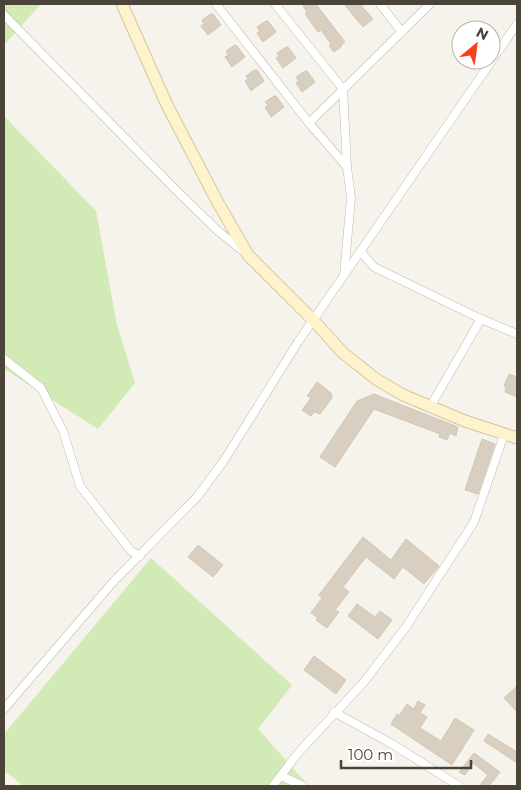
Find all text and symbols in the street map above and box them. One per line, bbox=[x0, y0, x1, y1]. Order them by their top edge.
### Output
north arrow bbox=[451, 20, 501, 70]
text: N bbox=[473, 23, 492, 44]
scale bar bbox=[341, 738, 471, 770]
text: 100 m bbox=[348, 745, 393, 764]

